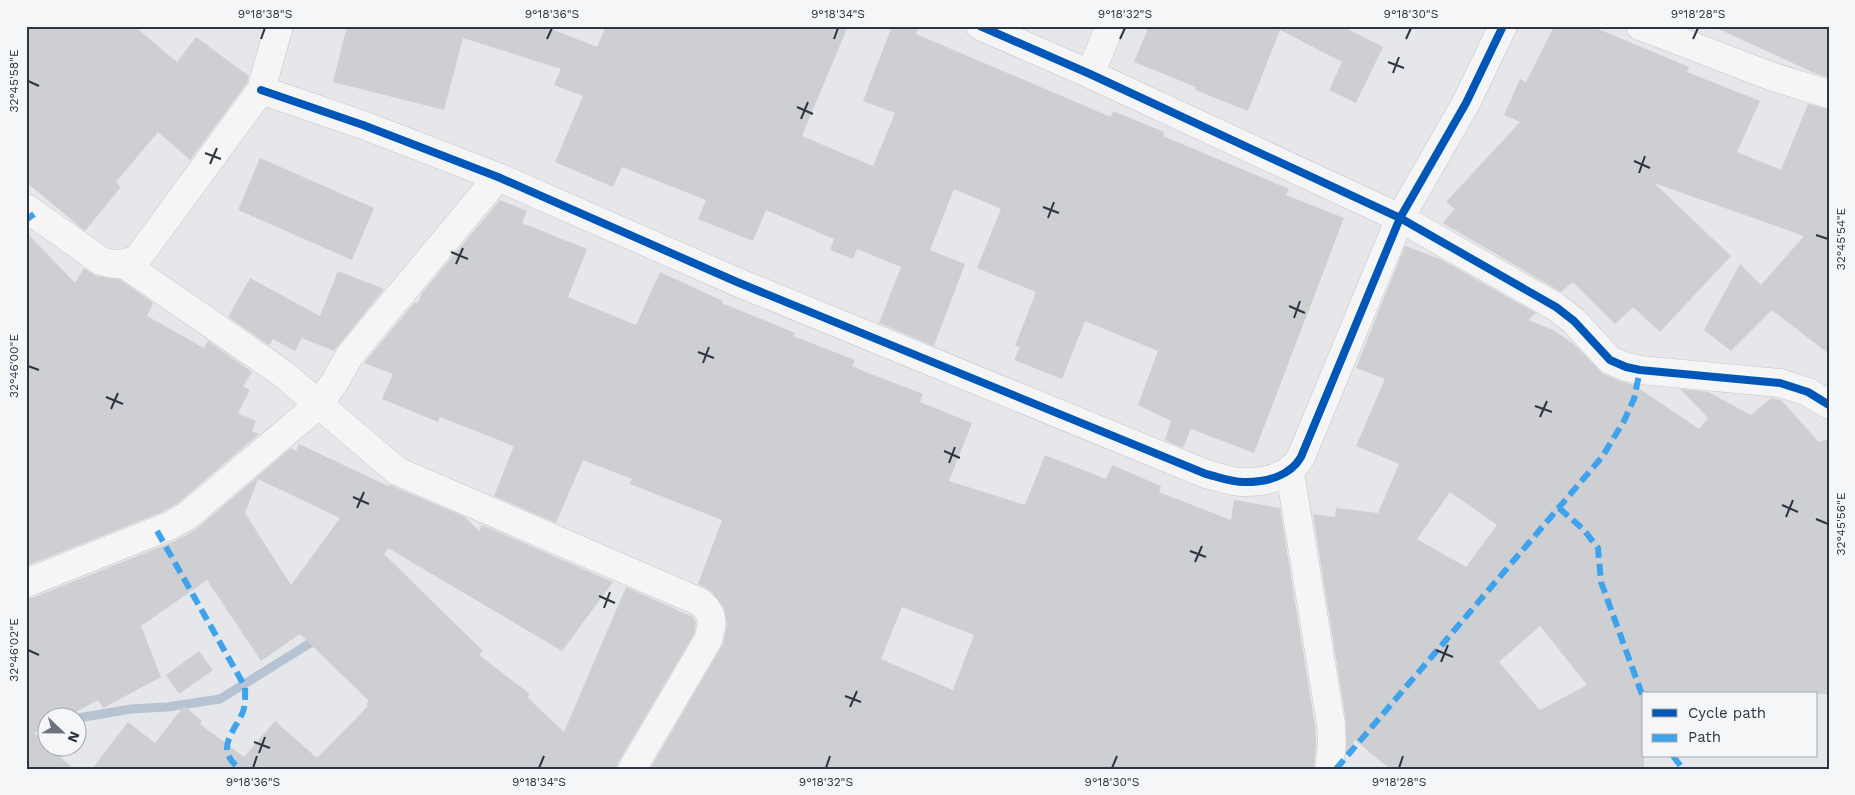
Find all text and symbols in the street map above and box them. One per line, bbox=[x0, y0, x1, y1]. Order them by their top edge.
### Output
text: 9°18'38"S bbox=[238, 7, 292, 21]
text: 9°18'36"S bbox=[525, 7, 579, 21]
text: 9°18'34"S bbox=[811, 7, 865, 21]
text: 9°18'32"S bbox=[1098, 7, 1152, 21]
text: 9°18'30"S bbox=[1384, 7, 1438, 21]
text: 9°18'28"S bbox=[1671, 7, 1725, 21]
text: 32°45'58"E bbox=[7, 49, 21, 113]
text: 32°45'54"E bbox=[1834, 207, 1848, 270]
text: 32°46'00"E bbox=[7, 334, 21, 398]
text: 32°45'56"E bbox=[1834, 492, 1848, 556]
text: 32°46'02"E bbox=[7, 618, 21, 682]
legend bbox=[1642, 692, 1818, 758]
text: Cycle path bbox=[1688, 704, 1766, 722]
north arrow bbox=[38, 708, 88, 758]
text: Path bbox=[1688, 728, 1721, 746]
text: N bbox=[65, 729, 83, 745]
text: 9°18'36"S bbox=[226, 775, 280, 789]
text: 9°18'34"S bbox=[512, 775, 566, 789]
text: 9°18'32"S bbox=[799, 775, 853, 789]
text: 9°18'30"S bbox=[1085, 775, 1139, 789]
text: 9°18'28"S bbox=[1372, 775, 1426, 789]

